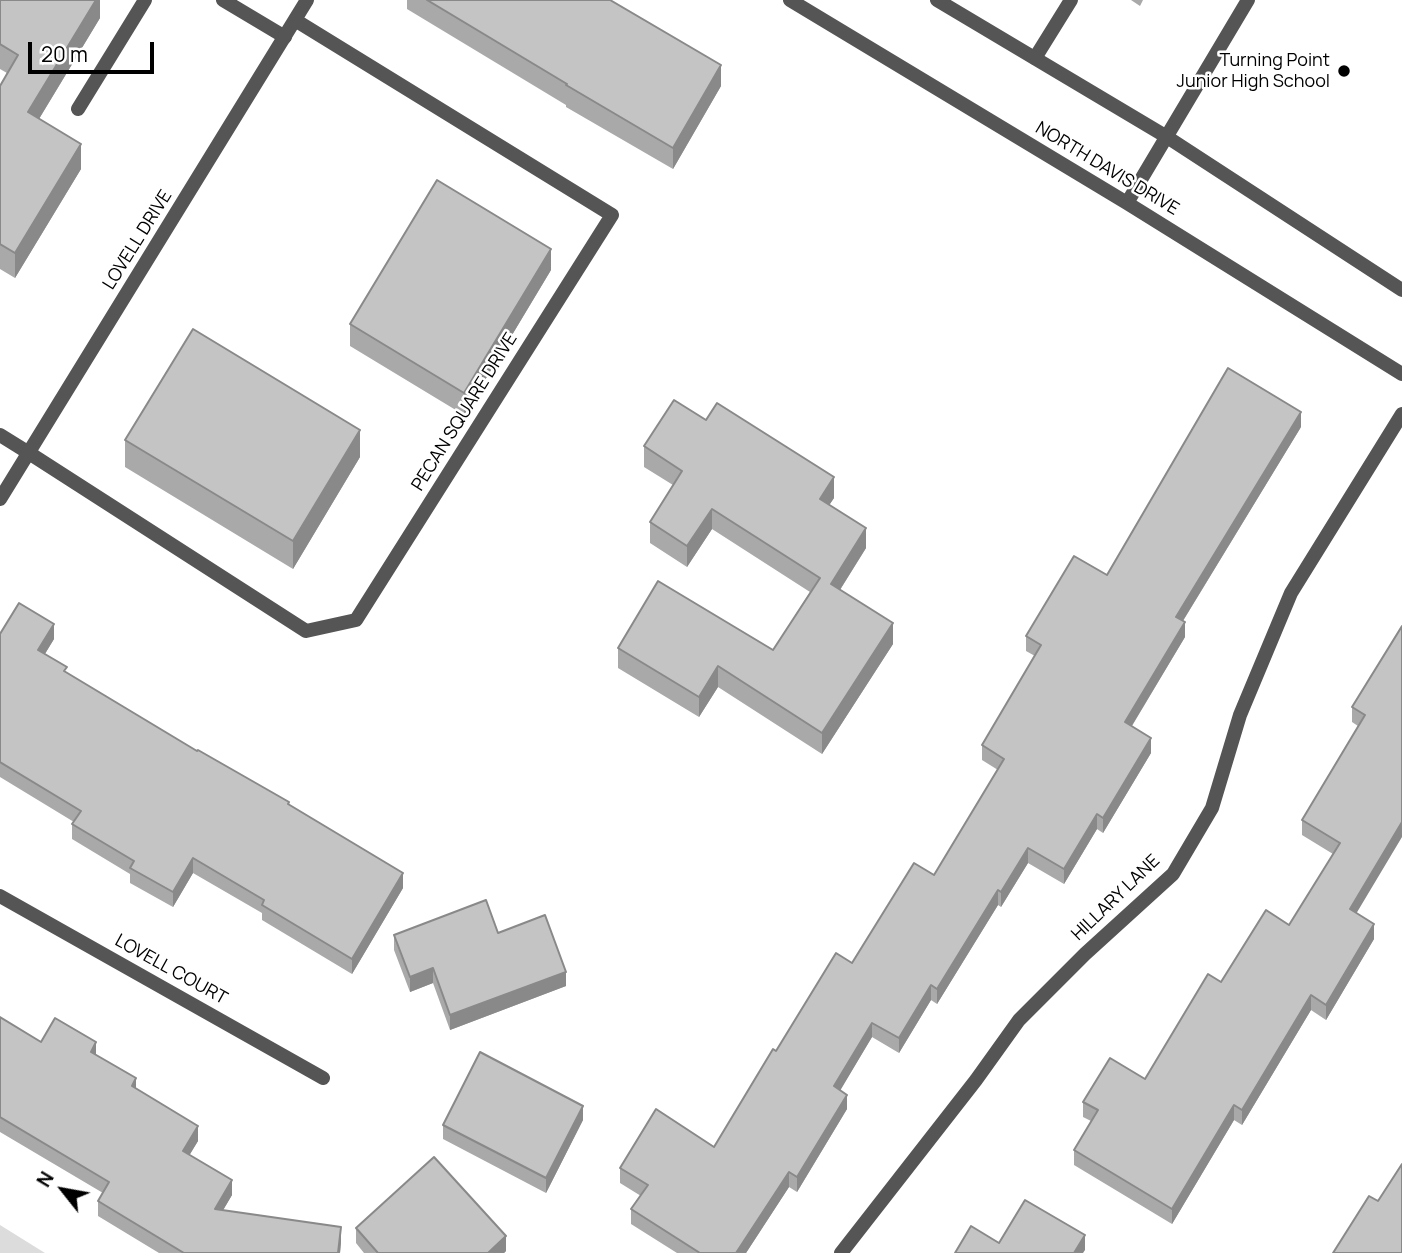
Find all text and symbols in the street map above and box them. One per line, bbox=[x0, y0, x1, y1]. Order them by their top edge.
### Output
scale bar bbox=[32, 28, 158, 72]
text: 20 m bbox=[41, 40, 88, 68]
place label: Turning Point Junior High School bbox=[1177, 50, 1330, 92]
marker: Turning Point Junior High School bbox=[1336, 63, 1352, 79]
street label: NORTH DAVIS DRIVE bbox=[1031, 118, 1183, 220]
street label: LOVELL DRIVE bbox=[99, 186, 177, 294]
street label: PECAN SQUARE DRIVE bbox=[408, 329, 522, 495]
street label: HILLARY LANE bbox=[1067, 851, 1165, 945]
street label: LOVELL COURT bbox=[111, 930, 231, 1010]
north arrow bbox=[28, 1155, 98, 1225]
text: N bbox=[30, 1167, 60, 1192]

